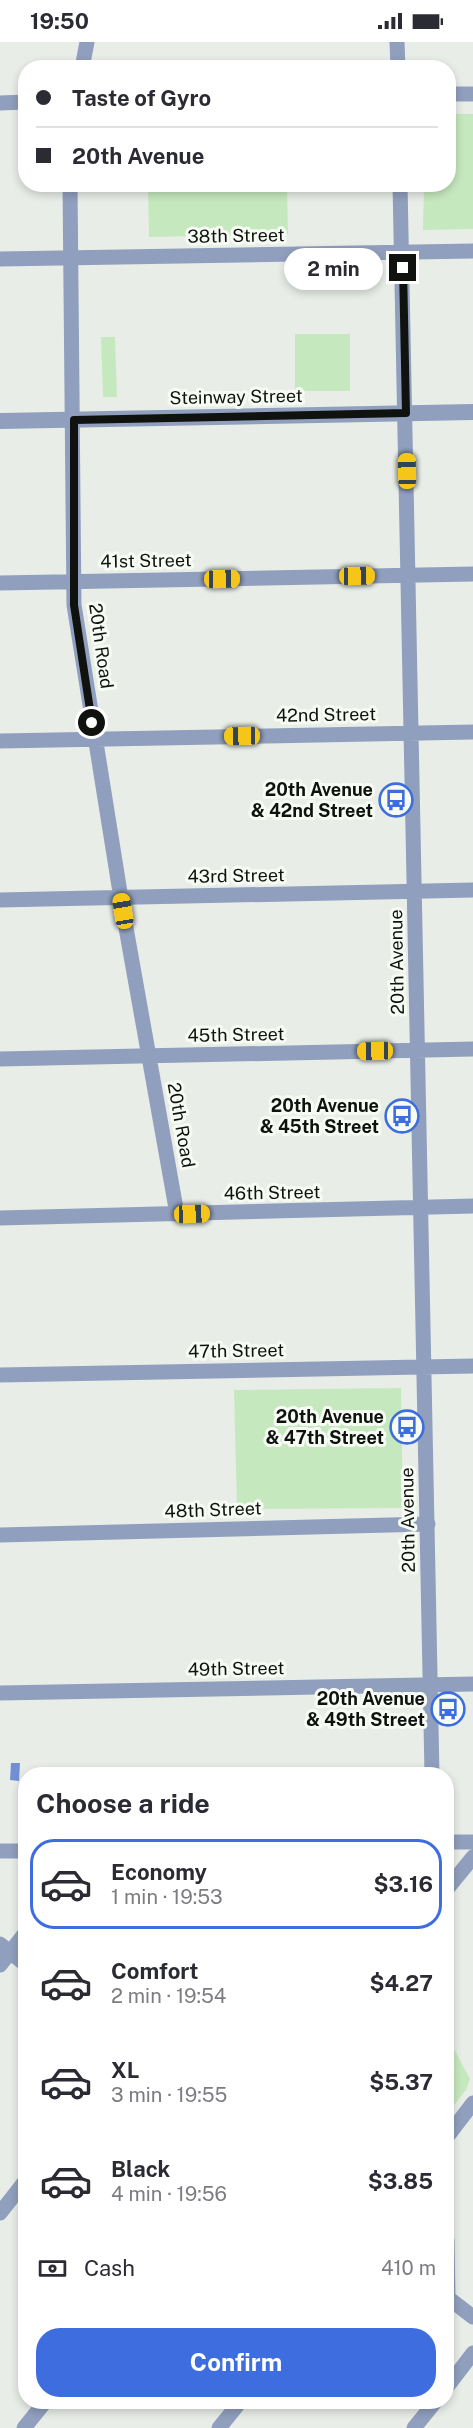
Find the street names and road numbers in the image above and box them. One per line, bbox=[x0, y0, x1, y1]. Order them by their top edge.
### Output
street label: 38th Street bbox=[187, 224, 285, 247]
street label: Steinway Street bbox=[169, 385, 303, 408]
street label: 41st Street bbox=[100, 549, 192, 572]
street label: 20th Road bbox=[85, 602, 118, 690]
street label: 42nd Street bbox=[276, 703, 376, 726]
street label: 43rd Street bbox=[187, 864, 285, 887]
street label: 20th Avenue bbox=[385, 909, 408, 1015]
street label: 45th Street bbox=[187, 1023, 285, 1046]
street label: 20th Road bbox=[164, 1081, 199, 1169]
street label: 46th Street bbox=[223, 1181, 321, 1204]
street label: 47th Street bbox=[188, 1339, 284, 1362]
street label: 20th Avenue bbox=[396, 1467, 419, 1573]
street label: 48th Street bbox=[164, 1497, 262, 1522]
street label: 49th Street bbox=[187, 1657, 285, 1680]

